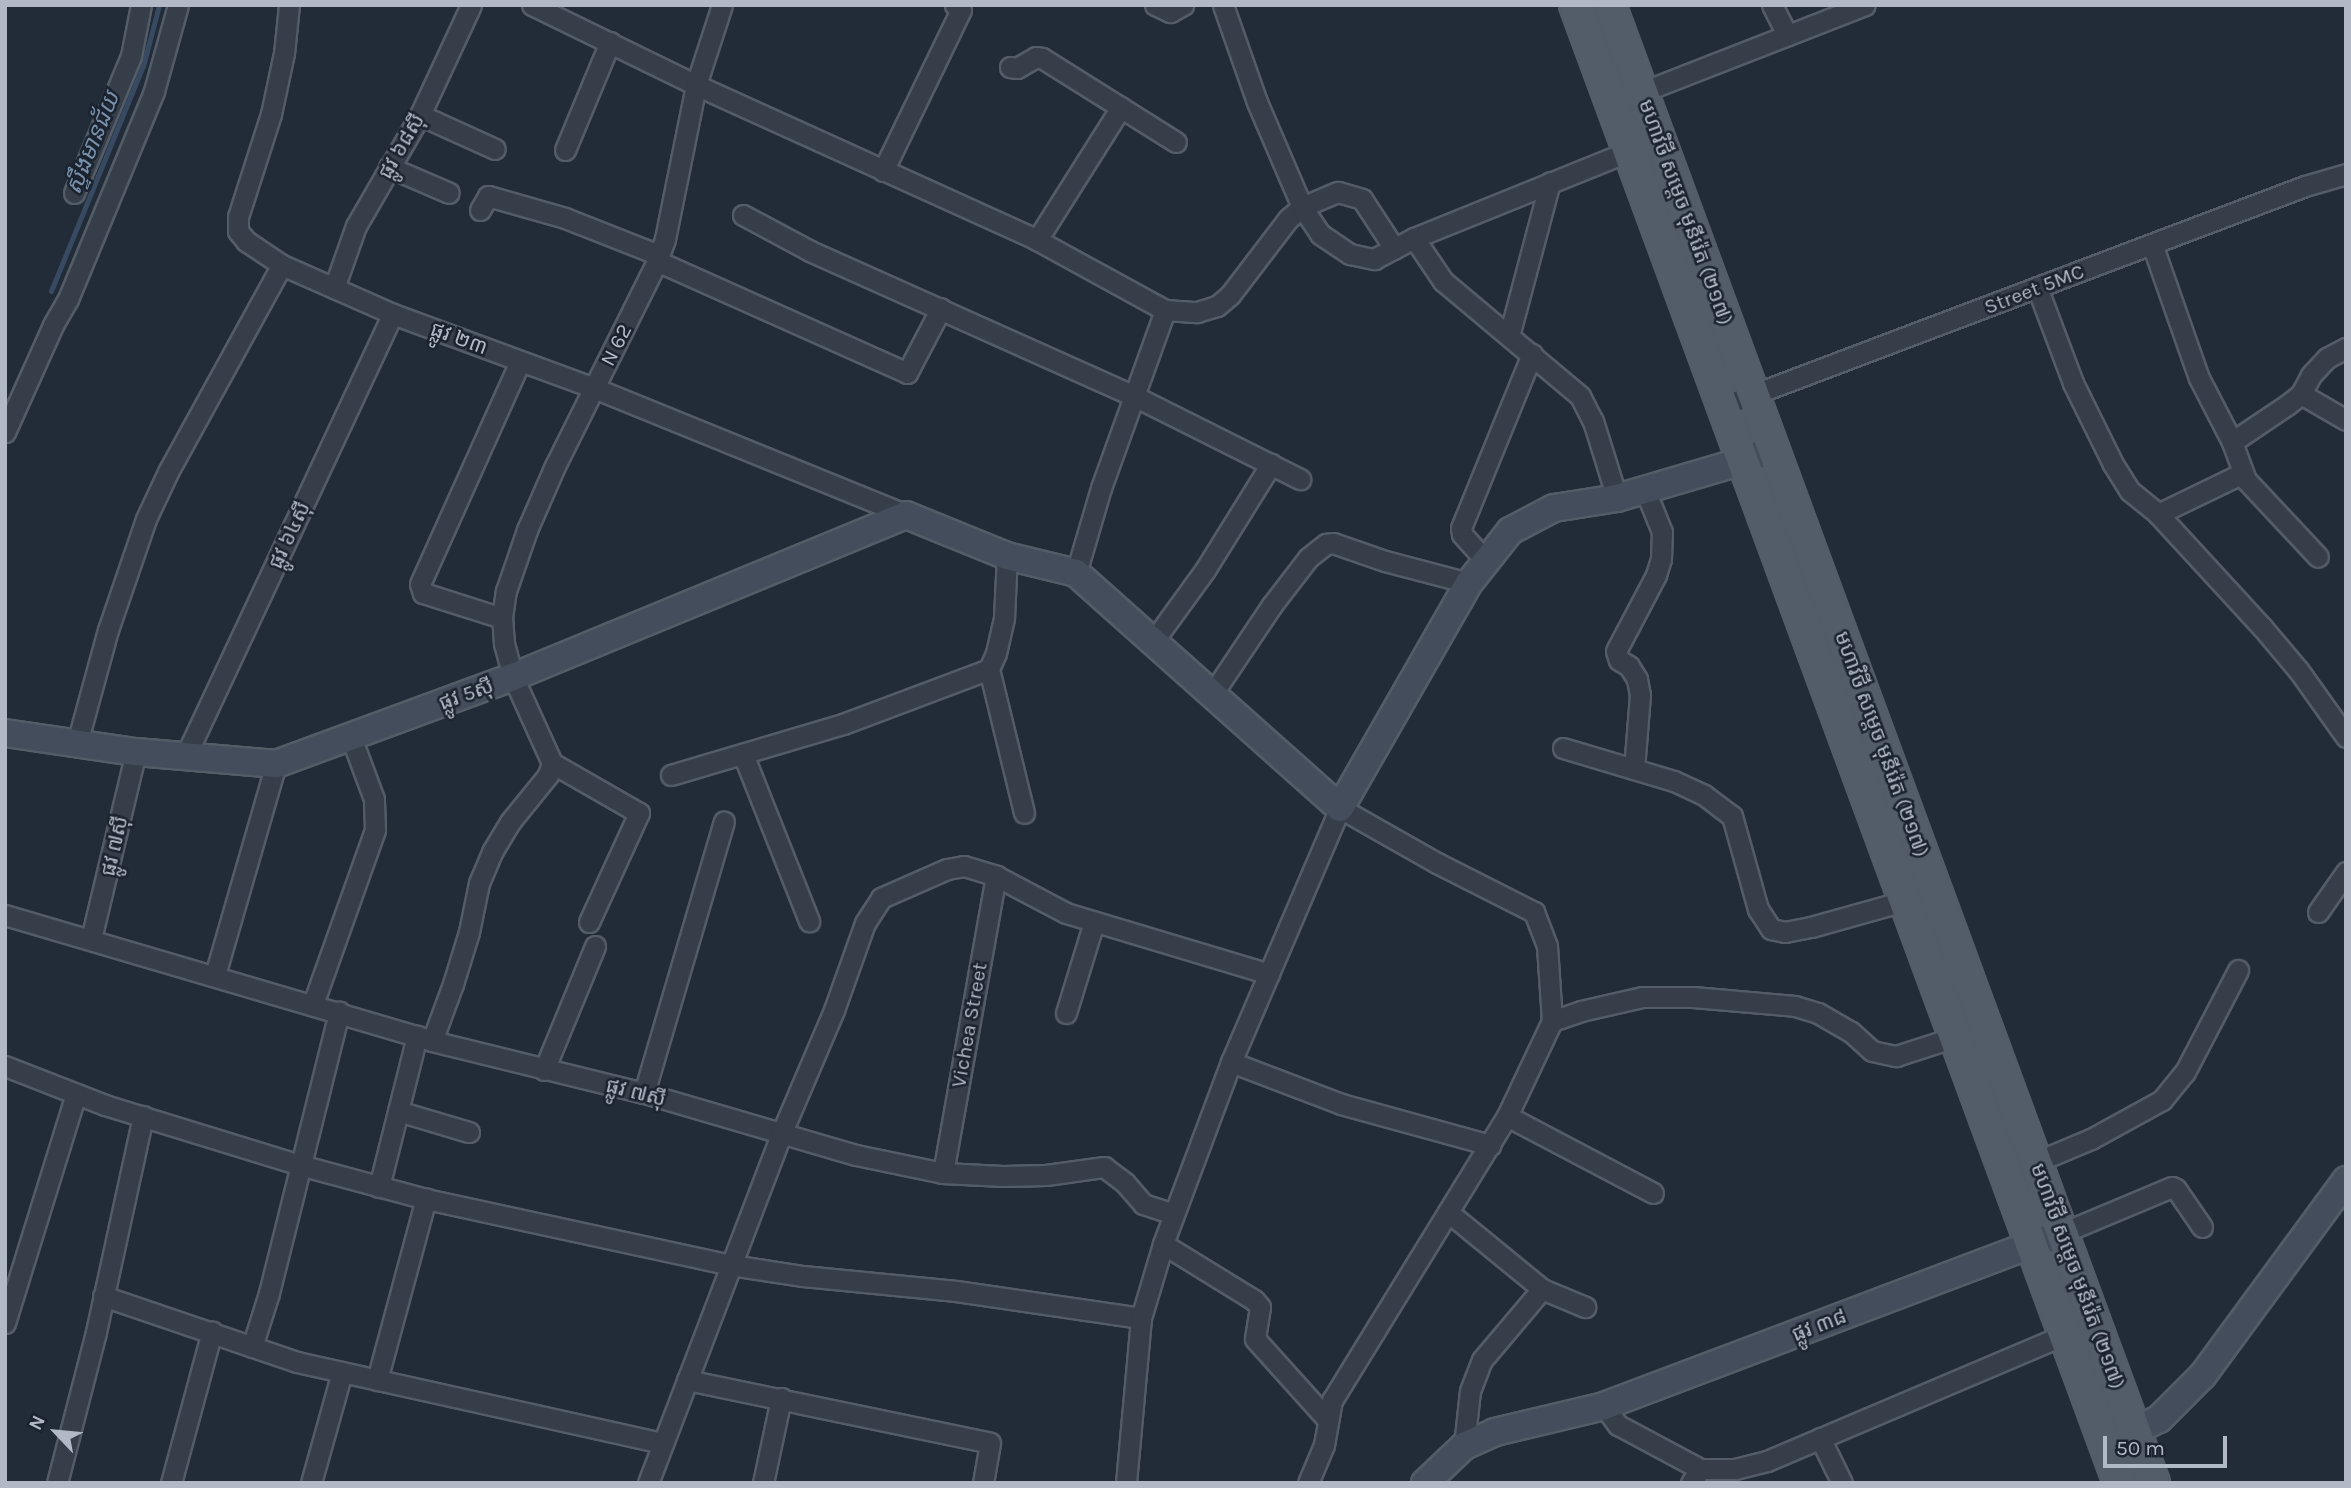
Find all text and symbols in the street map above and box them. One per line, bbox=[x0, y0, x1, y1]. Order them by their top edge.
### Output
water label: ស្ទឹងមានជ័យ bbox=[60, 88, 126, 198]
street label: មហាវិថី សម្តេច មុនីរ៉េត (២១៧) bbox=[1633, 96, 1739, 328]
street label: ផ្លូវ ៦៨ស៊ី bbox=[372, 109, 430, 183]
street label: Street 5MC bbox=[1980, 258, 2088, 320]
street label: ផ្លូវ ២៣ bbox=[427, 316, 491, 360]
street label: N 62 bbox=[595, 320, 637, 370]
street label: ផ្លូវ ៦៤ស៊ី bbox=[263, 497, 315, 573]
street label: មហាវិថី សម្តេច មុនីរ៉េត (២១៧) bbox=[1829, 628, 1935, 860]
street label: ផ្លូវ 5ស៊ី bbox=[435, 672, 497, 716]
street label: ផ្លូវ ៧ស៊ី bbox=[95, 813, 133, 879]
street label: Vichea Street bbox=[946, 960, 992, 1090]
street label: ផ្លូវ ៧ស៊ី bbox=[603, 1072, 669, 1112]
street label: មហាវិថី សម្តេច មុនីរ៉េត (២១៧) bbox=[2025, 1160, 2131, 1392]
street label: ផ្លូវ ៣៨ bbox=[1788, 1303, 1850, 1347]
north arrow bbox=[21, 1397, 91, 1467]
text: N bbox=[24, 1412, 50, 1434]
scale bar bbox=[2106, 1422, 2230, 1466]
text: 50 m bbox=[2116, 1436, 2165, 1460]

